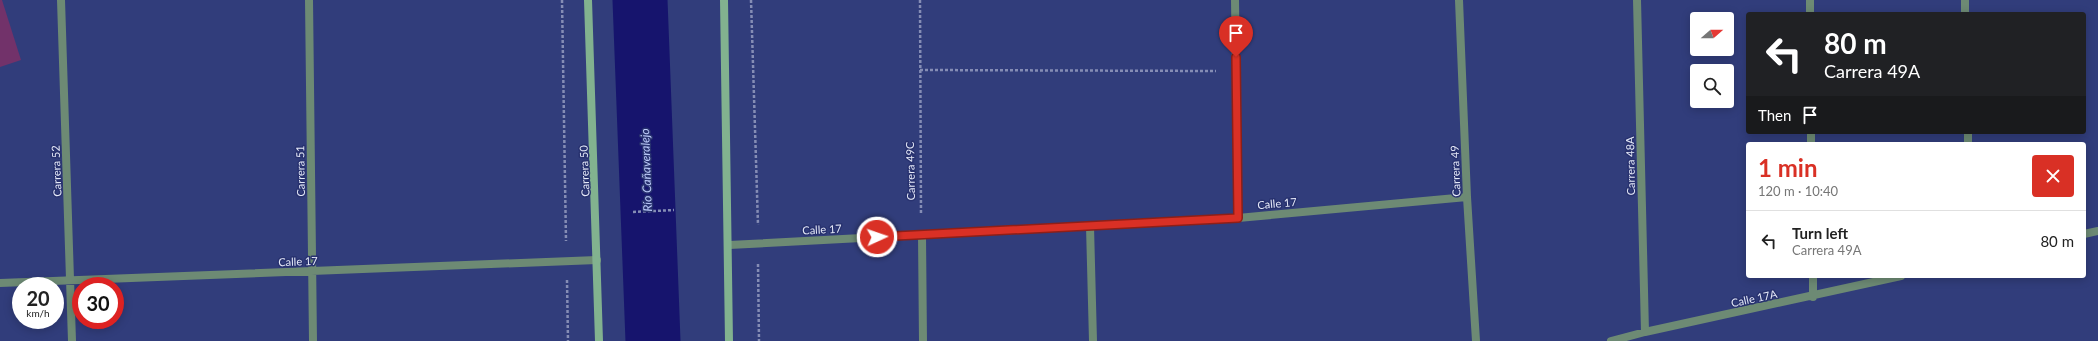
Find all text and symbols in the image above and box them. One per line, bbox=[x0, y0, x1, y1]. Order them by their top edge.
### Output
north arrow bbox=[1690, 12, 1734, 56]
map controls bbox=[1690, 12, 1734, 108]
pin bbox=[1219, 16, 1253, 57]
icon: arrive bbox=[1225, 22, 1247, 44]
text: 80 m bbox=[1824, 26, 1887, 60]
icon: left bbox=[1758, 28, 1810, 80]
text: Carrera 49A bbox=[1824, 60, 1920, 82]
button: search bbox=[1690, 64, 1734, 108]
icon: arrive bbox=[1799, 104, 1821, 126]
text: Then bbox=[1758, 106, 1791, 124]
water label: Río Cañaveralejo bbox=[637, 128, 655, 212]
street label: Carrera 48A bbox=[1623, 136, 1637, 196]
street label: Carrera 49C bbox=[903, 141, 917, 200]
street label: Carrera 50 bbox=[577, 144, 591, 197]
street label: Carrera 52 bbox=[49, 145, 63, 197]
street label: Carrera 51 bbox=[293, 145, 307, 197]
street label: Carrera 49 bbox=[1448, 145, 1462, 197]
text: 1 min bbox=[1758, 153, 1818, 182]
button: close bbox=[2032, 155, 2074, 197]
text: 120 m · 10:40 bbox=[1758, 183, 1838, 199]
street label: Calle 17 bbox=[1257, 195, 1297, 211]
position arrow bbox=[856, 216, 898, 258]
street label: Calle 17 bbox=[802, 221, 842, 237]
text: Turn left bbox=[1792, 224, 1848, 242]
icon: left bbox=[1758, 230, 1780, 252]
text: 80 m bbox=[2040, 232, 2074, 250]
text: Carrera 49A bbox=[1792, 242, 1862, 258]
street label: Calle 17 bbox=[278, 254, 318, 268]
speed limit sign: 30 bbox=[72, 277, 124, 329]
text: 20 bbox=[26, 286, 50, 310]
street label: Calle 17A bbox=[1730, 287, 1779, 309]
text: km/h bbox=[26, 307, 50, 319]

